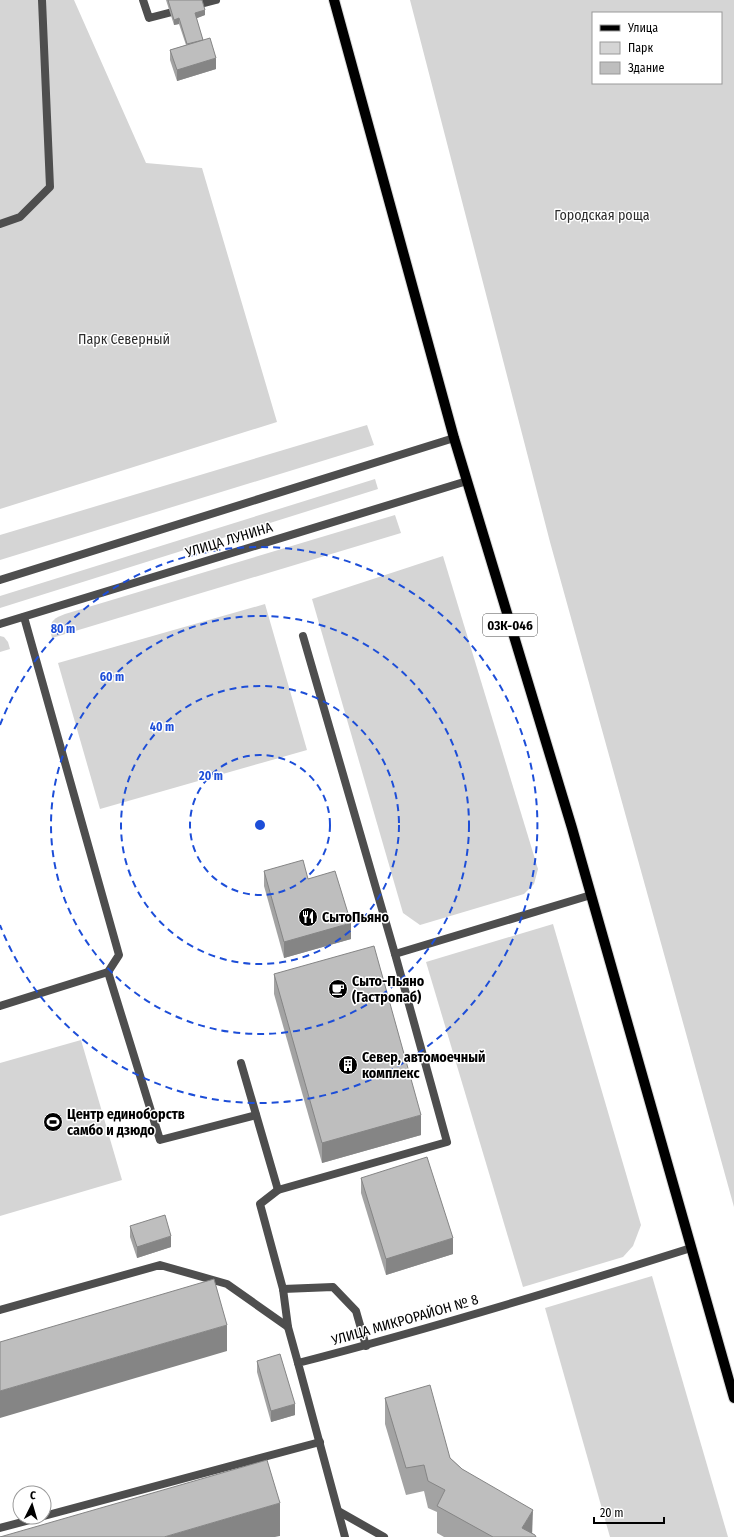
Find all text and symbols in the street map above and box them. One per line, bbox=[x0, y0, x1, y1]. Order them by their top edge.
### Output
legend bbox=[592, 12, 722, 84]
text: Улица bbox=[627, 21, 658, 35]
text: Парк bbox=[628, 41, 654, 55]
text: Здание bbox=[628, 61, 664, 75]
park label: Городская роща bbox=[554, 207, 650, 224]
park label: Парк Северный bbox=[78, 331, 170, 348]
street label: УЛИЦА ЛУНИНА bbox=[182, 518, 275, 562]
road number: 03К-046 bbox=[483, 614, 537, 636]
text: 80 m bbox=[51, 622, 75, 636]
text: 60 m bbox=[100, 670, 124, 684]
text: 40 m bbox=[150, 720, 174, 734]
text: 20 m bbox=[198, 769, 223, 783]
centre of rings bbox=[253, 818, 267, 832]
restaurant icon: СытоПьяно bbox=[297, 906, 319, 928]
place label: СытоПьяно bbox=[322, 909, 390, 926]
place label: Сыто-Пьяно (Гастропаб) bbox=[352, 973, 425, 1006]
cafe icon: Сыто-Пьяно (Гастропаб) bbox=[327, 978, 349, 1000]
place label: Север, автомоечный комплекс bbox=[362, 1049, 486, 1082]
building icon: Север, автомоечный комплекс bbox=[337, 1054, 359, 1076]
place label: Центр единоборств самбо и дзюдо bbox=[67, 1106, 185, 1139]
sports icon: Центр единоборств самбо и дзюдо bbox=[42, 1111, 64, 1133]
street label: УЛИЦА МИКРОРАЙОН № 8 bbox=[329, 1291, 480, 1349]
north arrow bbox=[12, 1485, 52, 1525]
text: С bbox=[29, 1489, 36, 1502]
scale bar bbox=[594, 1499, 664, 1525]
text: 20 m bbox=[600, 1506, 624, 1520]

